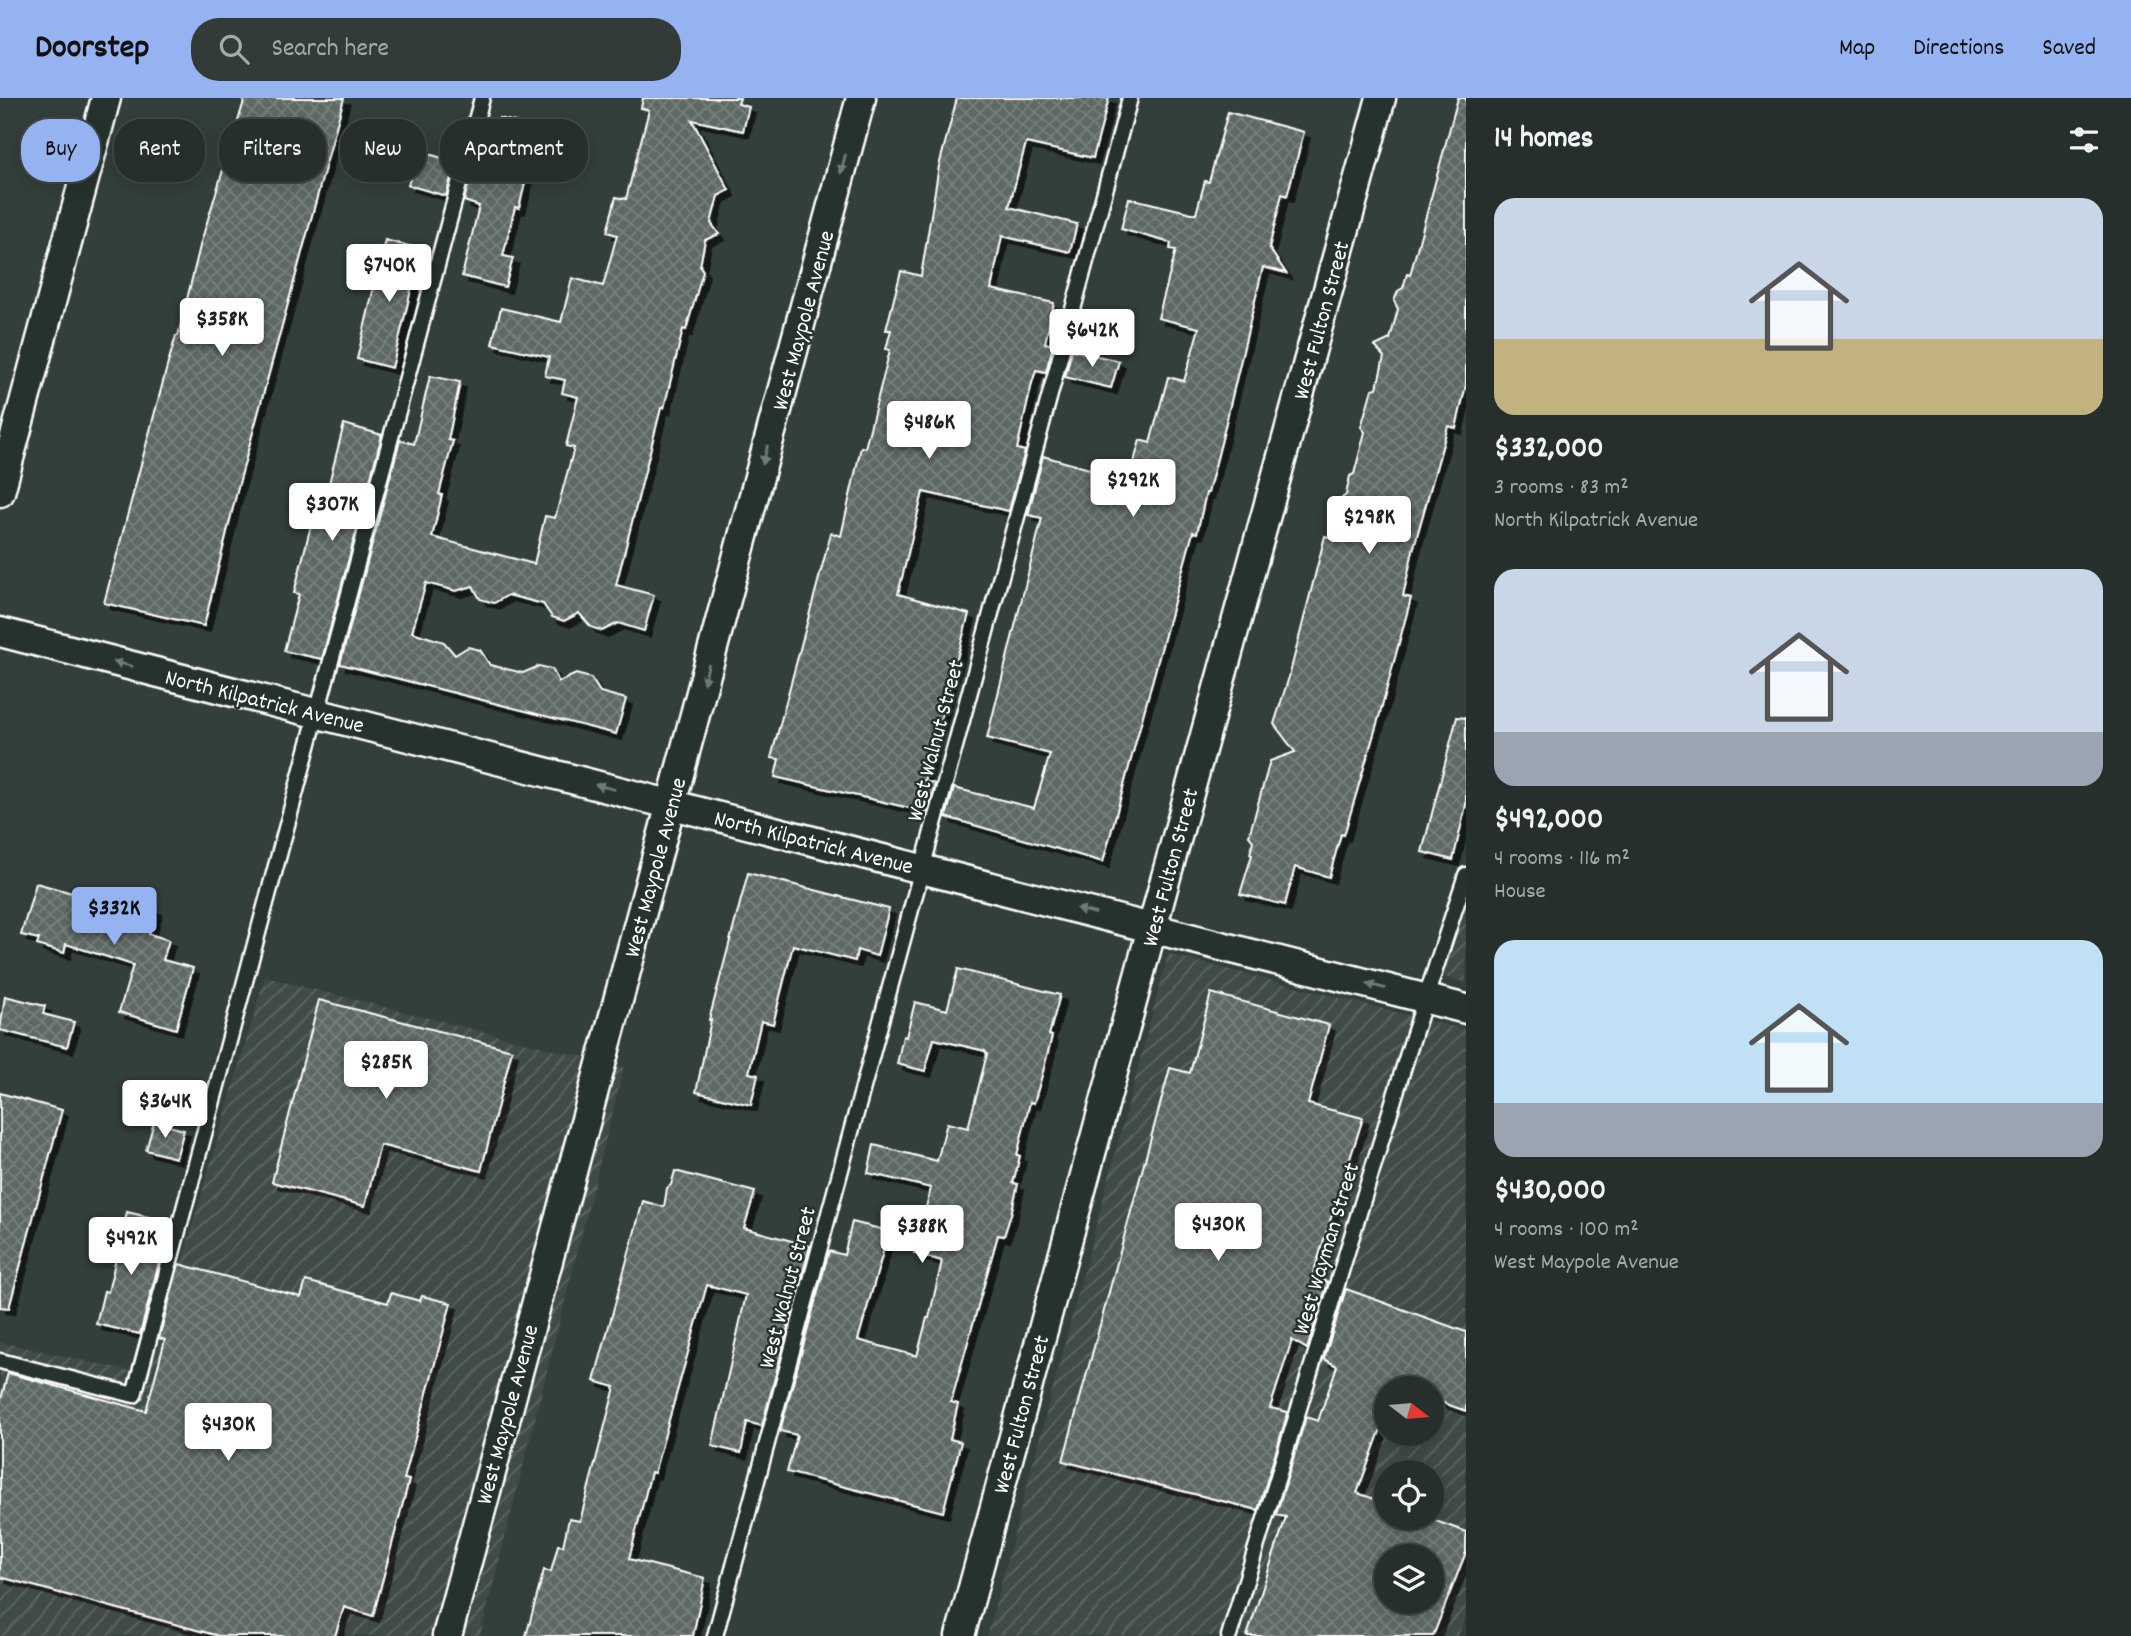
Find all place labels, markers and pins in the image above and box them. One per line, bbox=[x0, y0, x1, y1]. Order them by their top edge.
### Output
pin: $740K bbox=[340, 244, 438, 304]
pin: $358K bbox=[173, 299, 271, 358]
pin: $642K bbox=[1043, 310, 1141, 369]
pin: $486K bbox=[880, 402, 978, 461]
pin: $292K bbox=[1084, 460, 1182, 519]
pin: $307K bbox=[283, 484, 381, 543]
pin: $298K bbox=[1320, 496, 1418, 556]
pin: $332K bbox=[65, 888, 163, 947]
pin: $285K bbox=[337, 1042, 435, 1101]
pin: $364K bbox=[116, 1080, 214, 1140]
pin: $430K bbox=[1169, 1204, 1267, 1263]
pin: $388K bbox=[873, 1206, 971, 1265]
pin: $492K bbox=[82, 1218, 180, 1277]
pin: $430K bbox=[179, 1404, 277, 1463]

